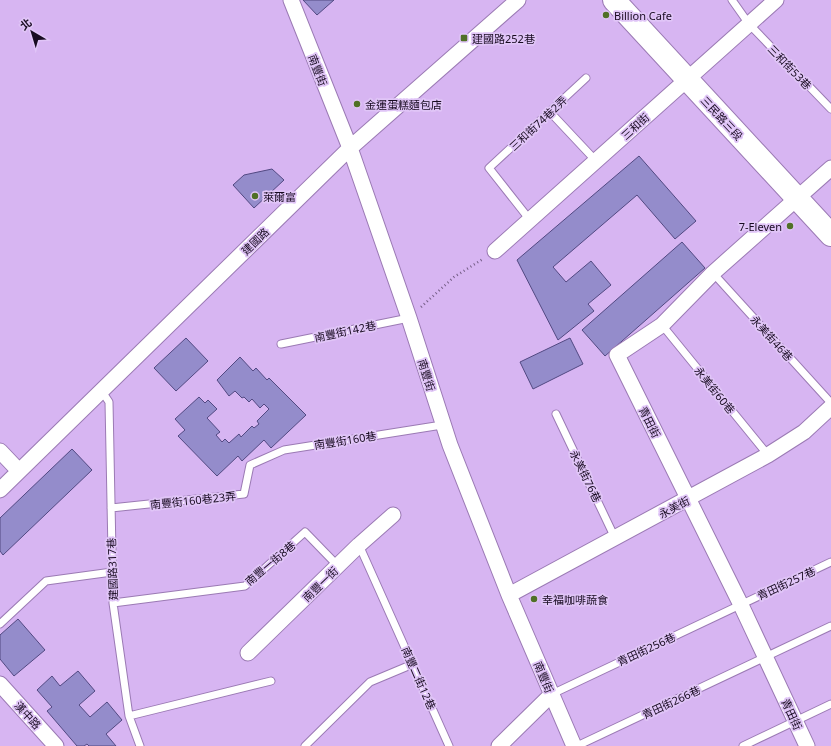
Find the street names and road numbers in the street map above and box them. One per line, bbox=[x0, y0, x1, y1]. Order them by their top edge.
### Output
street label: 三和街53巷 bbox=[765, 41, 815, 93]
street label: 南豐街 bbox=[305, 52, 331, 88]
street label: 三和街74巷2弄 bbox=[506, 92, 570, 154]
street label: 三民路三段 bbox=[698, 93, 746, 143]
street label: 三和街 bbox=[618, 109, 652, 143]
street label: 建國路 bbox=[238, 224, 272, 258]
street label: 永美街46巷 bbox=[747, 312, 797, 364]
street label: 南豐街142巷 bbox=[313, 317, 377, 345]
street label: 南豐街 bbox=[415, 357, 439, 393]
street label: 永美街60巷 bbox=[691, 363, 739, 417]
street label: 青田街 bbox=[636, 404, 664, 440]
street label: 南豐街160巷 bbox=[313, 428, 377, 452]
street label: 永美街76巷 bbox=[567, 447, 605, 505]
street label: 南豐街160巷23弄 bbox=[149, 488, 237, 512]
street label: 永美街 bbox=[656, 493, 692, 521]
street label: 建國路317巷 bbox=[103, 537, 121, 601]
street label: 南豐一街8巷 bbox=[242, 538, 298, 588]
street label: 南豐一街 bbox=[299, 563, 341, 605]
street label: 青田街257巷 bbox=[754, 563, 818, 603]
street label: 青田街256巷 bbox=[614, 629, 678, 669]
street label: 南豐二街12巷 bbox=[398, 644, 440, 712]
street label: 南豐街 bbox=[531, 659, 557, 695]
street label: 青田街266巷 bbox=[639, 682, 703, 722]
street label: 青田街 bbox=[778, 696, 806, 732]
street label: 漢中路 bbox=[11, 698, 45, 732]

